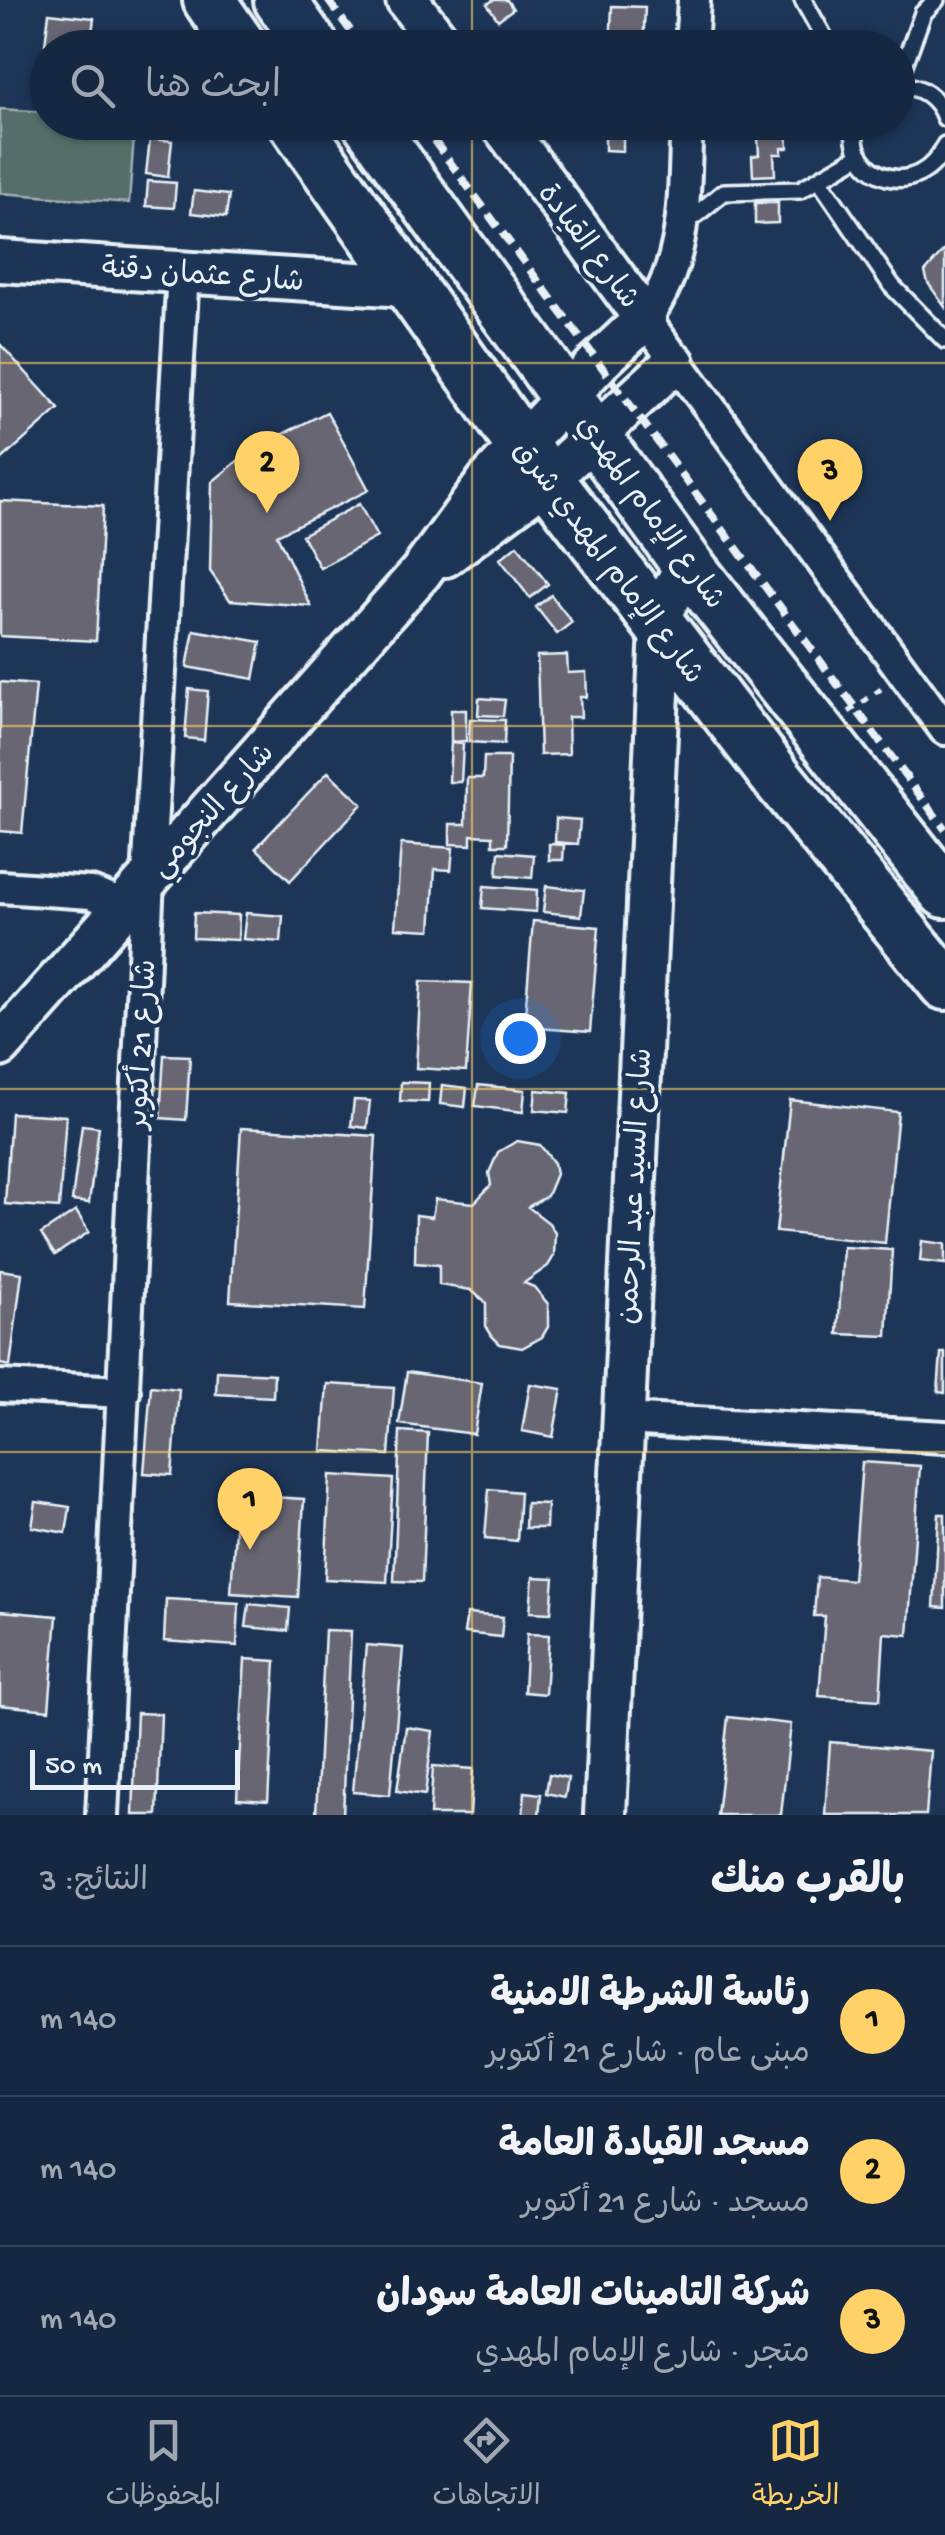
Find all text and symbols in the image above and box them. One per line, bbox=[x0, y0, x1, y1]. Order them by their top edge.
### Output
search box bbox=[30, 30, 915, 140]
icon: search bbox=[65, 58, 120, 113]
text: ابحث هنا bbox=[145, 67, 281, 111]
street label: شارع القيادة bbox=[528, 178, 645, 317]
street label: شارع عثمان دقنة bbox=[100, 253, 305, 302]
street label: شارع الإمام المهدي bbox=[566, 410, 731, 618]
pin: 2 bbox=[234, 430, 300, 513]
street label: شارع الإمام المهدي شرق bbox=[503, 435, 709, 692]
pin: 3 bbox=[798, 438, 862, 521]
street label: شارع النجومي bbox=[145, 738, 287, 889]
street label: شارع 21 أكتوبر bbox=[118, 958, 166, 1133]
your location bbox=[495, 1013, 546, 1064]
street label: شارع السيد عبد الرحمن bbox=[613, 1047, 662, 1325]
pin: 1 bbox=[218, 1468, 282, 1550]
scale bar bbox=[30, 1745, 240, 1790]
text: 50 m bbox=[45, 1751, 102, 1784]
text: بالقرب منك bbox=[711, 1860, 905, 1909]
text: النتائج: 3 bbox=[40, 1864, 148, 1902]
text: رئاسة الشرطة الامنية bbox=[490, 1976, 810, 2020]
text: 140 m bbox=[40, 2002, 117, 2040]
text: 1 bbox=[866, 2002, 879, 2040]
text: مبنى عام · شارع 21 أكتوبر bbox=[487, 2036, 810, 2074]
text: مسجد القيادة العامة bbox=[499, 2126, 810, 2170]
text: 140 m bbox=[40, 2152, 117, 2190]
text: 2 bbox=[865, 2152, 880, 2190]
text: مسجد · شارع 21 أكتوبر bbox=[522, 2186, 810, 2224]
text: شركة التامينات العامة سودان bbox=[376, 2276, 810, 2320]
text: 140 m bbox=[40, 2302, 117, 2340]
text: 3 bbox=[864, 2302, 881, 2340]
text: متجر · شارع الإمام المهدي bbox=[475, 2336, 810, 2374]
tab: المحفوظات bbox=[106, 2413, 221, 2519]
tab: الاتجاهات bbox=[432, 2413, 541, 2519]
tab: الخريطة bbox=[752, 2413, 839, 2519]

